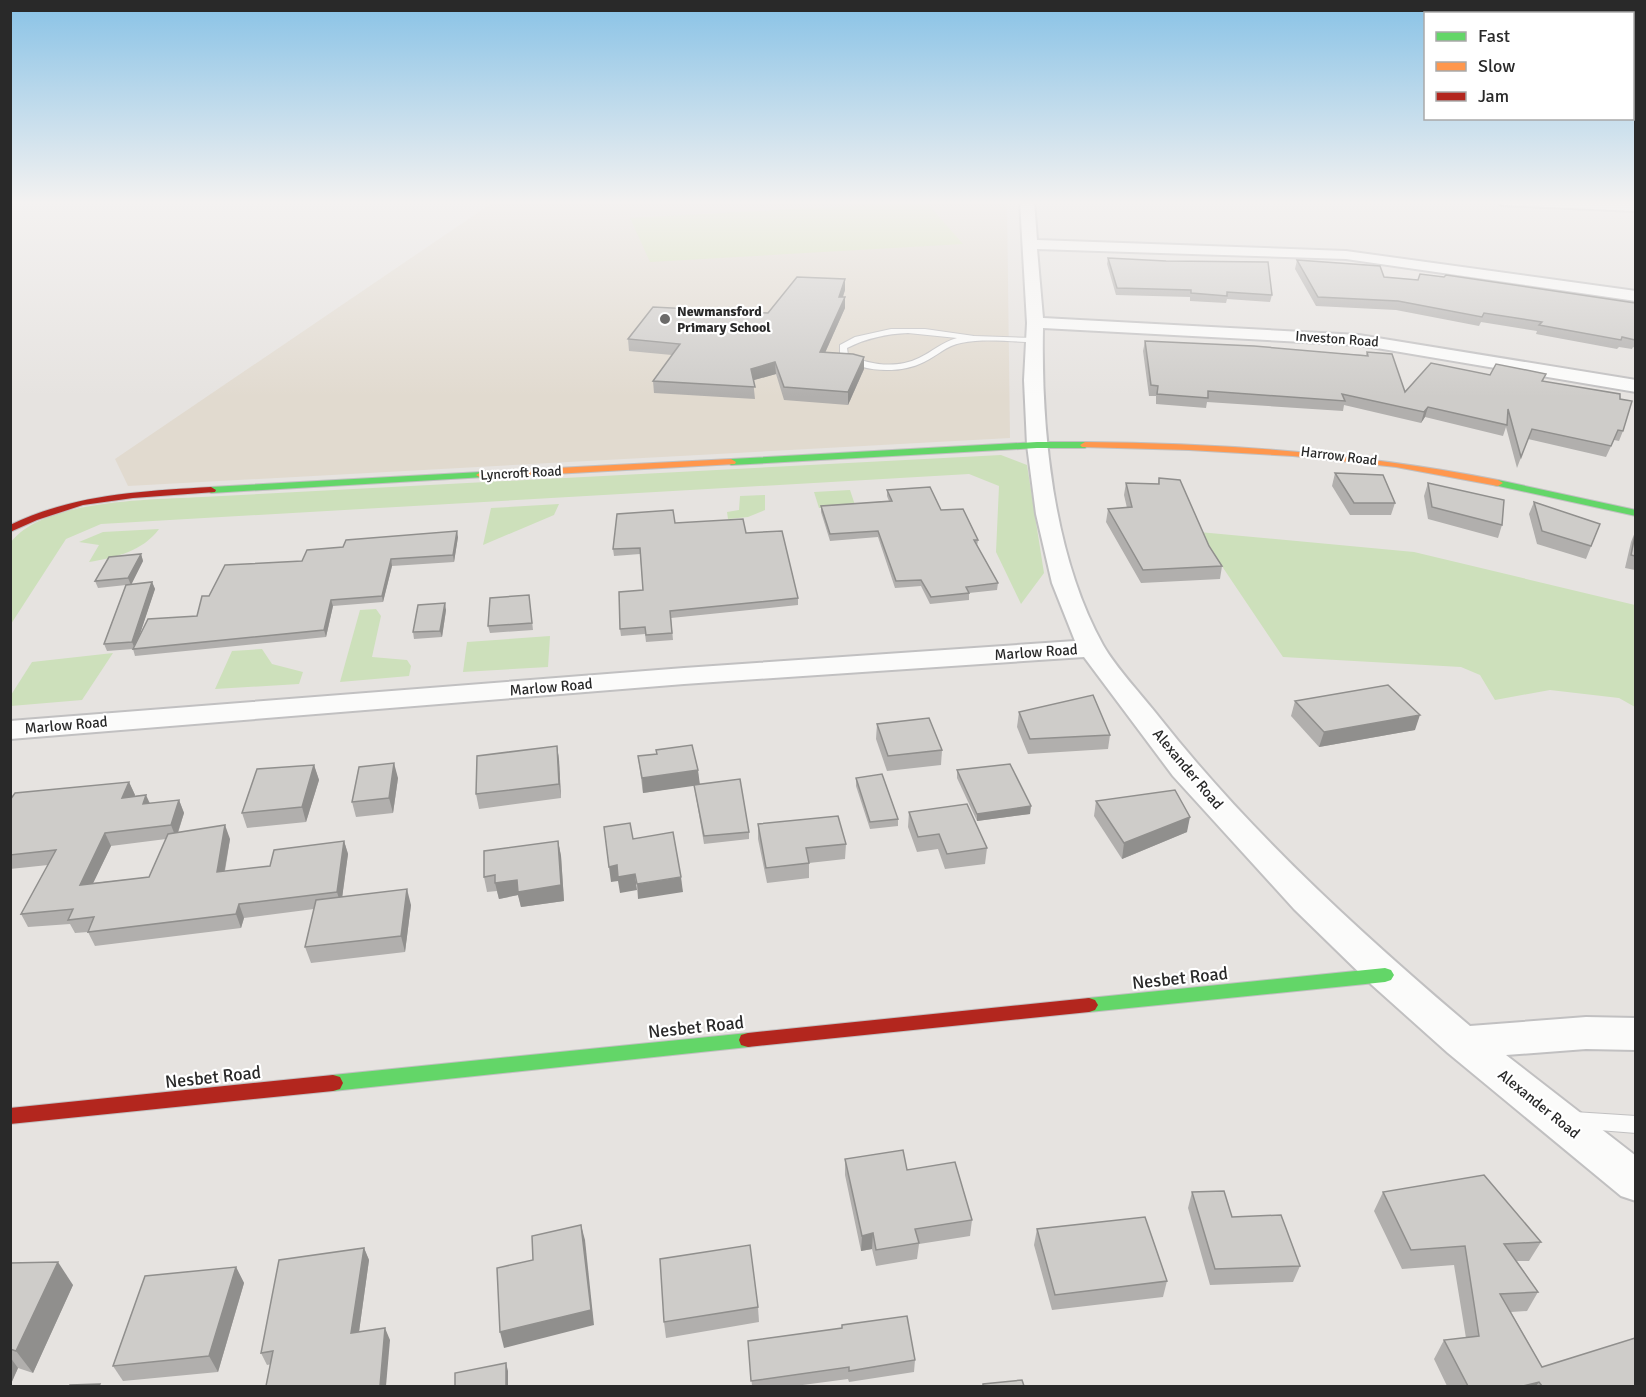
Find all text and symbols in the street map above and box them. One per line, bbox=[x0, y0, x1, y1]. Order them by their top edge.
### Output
legend bbox=[1424, 12, 1634, 120]
text: Fast bbox=[1478, 25, 1510, 47]
text: Slow bbox=[1478, 55, 1515, 77]
text: Jam bbox=[1478, 85, 1509, 107]
place label: Newmansford Primary School bbox=[677, 303, 771, 336]
marker: Newmansford Primary School bbox=[658, 312, 672, 326]
street label: Investon Road bbox=[1295, 328, 1379, 350]
street label: Harrow Road bbox=[1300, 443, 1378, 469]
street label: Lyncroft Road bbox=[480, 462, 562, 484]
street label: Marlow Road bbox=[994, 640, 1078, 664]
street label: Marlow Road bbox=[509, 674, 593, 700]
street label: Marlow Road bbox=[24, 712, 108, 738]
street label: Alexander Road bbox=[1149, 725, 1227, 813]
street label: Nesbet Road bbox=[1131, 962, 1229, 994]
street label: Nesbet Road bbox=[647, 1011, 745, 1043]
street label: Nesbet Road bbox=[164, 1061, 262, 1093]
street label: Alexander Road bbox=[1495, 1066, 1583, 1142]

